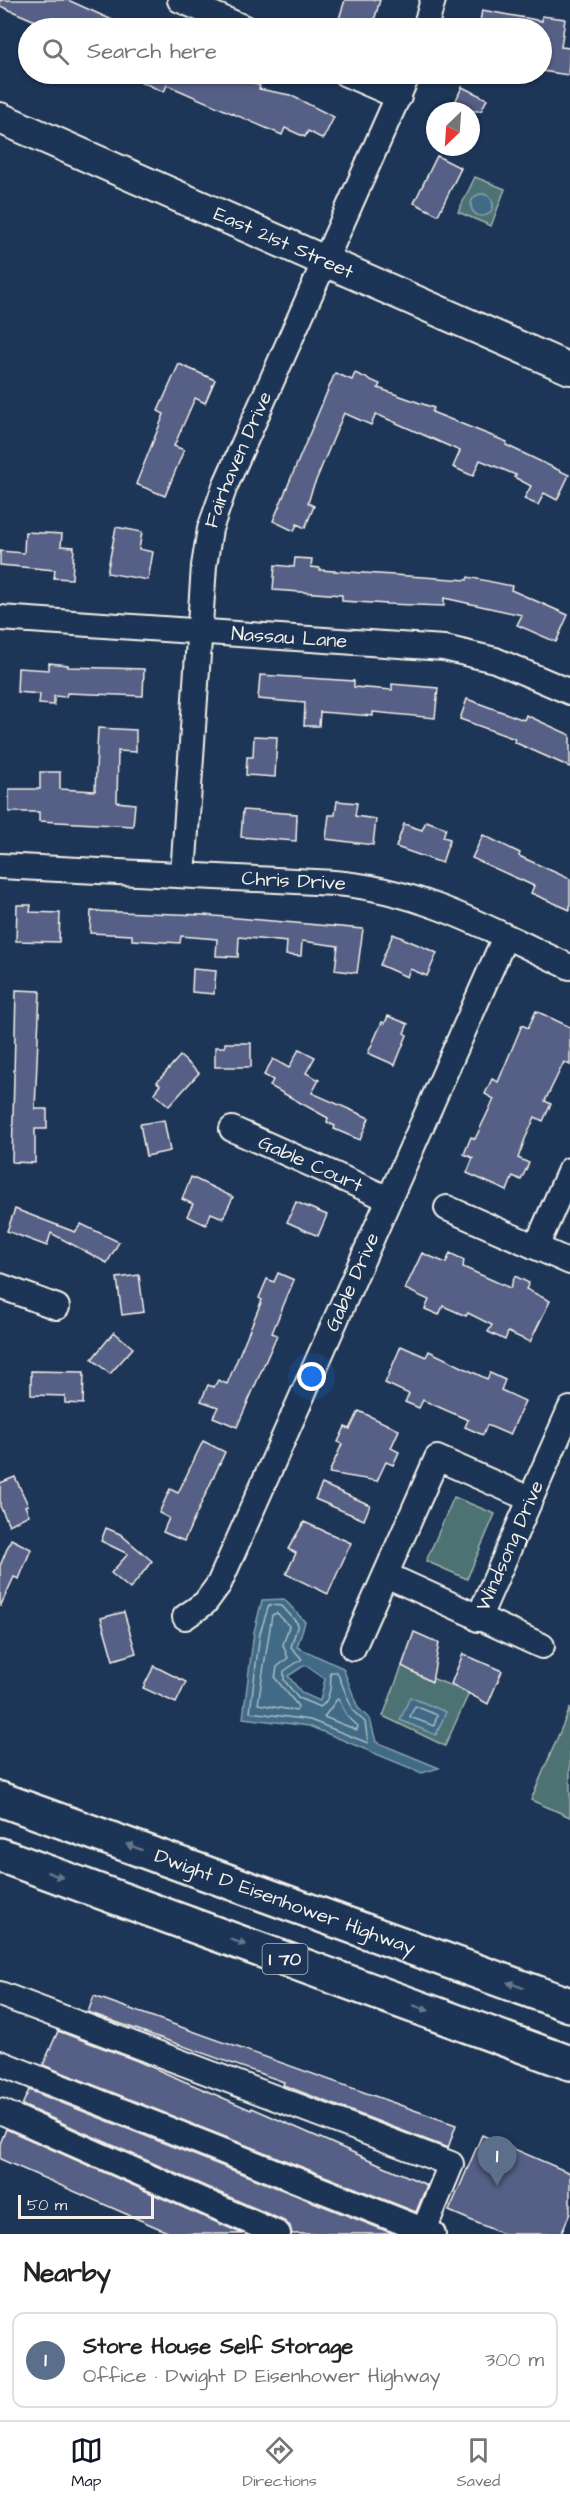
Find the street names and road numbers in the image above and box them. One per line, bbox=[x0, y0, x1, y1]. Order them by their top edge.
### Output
street label: East 21st Street bbox=[209, 200, 358, 286]
street label: Fairhaven Drive bbox=[197, 387, 279, 532]
street label: Nassau Lane bbox=[230, 620, 348, 655]
street label: Chris Drive bbox=[241, 864, 347, 898]
street label: Gable Court bbox=[254, 1128, 367, 1200]
street label: Gable Drive bbox=[318, 1228, 387, 1336]
street label: Windsong Drive bbox=[469, 1476, 551, 1615]
street label: Dwight D Eisenhower Highway bbox=[151, 1842, 419, 1963]
road number: I 70 bbox=[262, 1944, 308, 1974]

